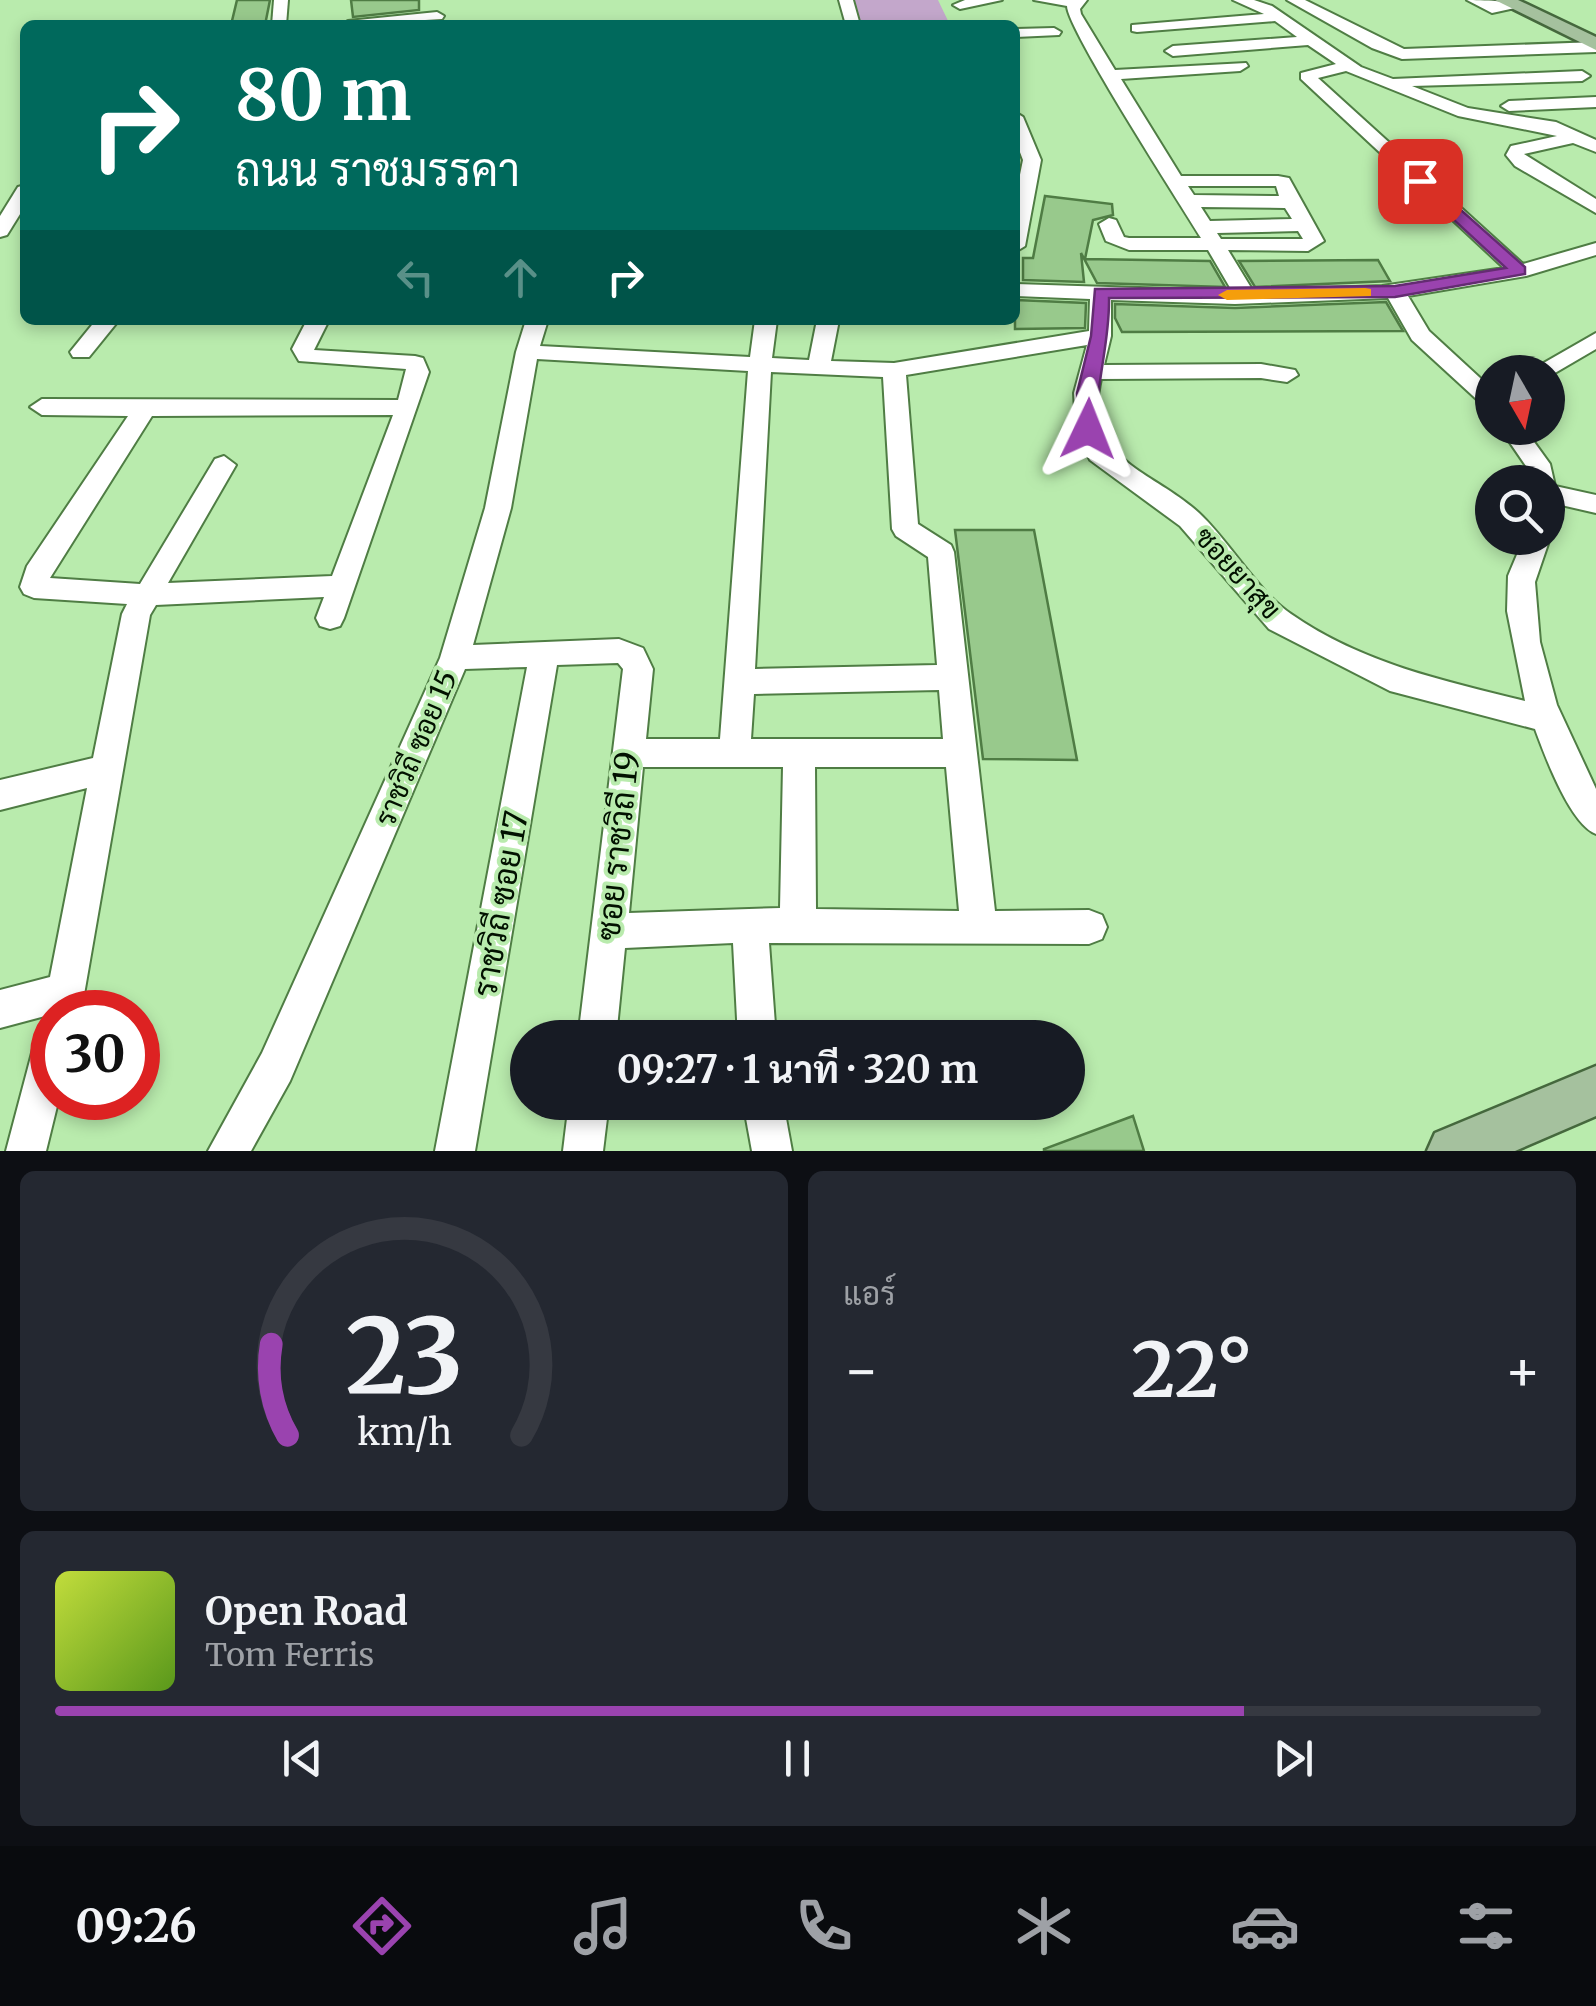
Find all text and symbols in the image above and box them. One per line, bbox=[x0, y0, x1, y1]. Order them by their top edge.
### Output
text: 80 m bbox=[235, 51, 411, 139]
icon: right bbox=[70, 60, 200, 190]
pin bbox=[1378, 139, 1463, 224]
text: ถนน ราชมรรคา bbox=[235, 142, 520, 198]
icon: arrive bbox=[1393, 154, 1448, 209]
icon: left bbox=[388, 250, 443, 305]
icon: ahead bbox=[493, 250, 548, 305]
icon: right bbox=[598, 250, 653, 305]
north arrow bbox=[1475, 355, 1565, 445]
map controls bbox=[1475, 355, 1565, 555]
position arrow bbox=[1036, 377, 1140, 481]
button: search bbox=[1475, 465, 1565, 555]
street label: ซอยยาสุข bbox=[1186, 519, 1289, 628]
street label: ราชวิถี ซอย 15 bbox=[367, 665, 465, 831]
street label: ซอย ราชวิถี 19 bbox=[588, 750, 648, 942]
street label: ราชวิถี ซอย 17 bbox=[465, 808, 537, 1000]
speed limit sign: 30 bbox=[30, 990, 160, 1120]
text: 09:27 · 1 นาที · 320 m bbox=[617, 1046, 978, 1093]
text: แอร์ bbox=[843, 1274, 896, 1314]
text: 23 bbox=[345, 1291, 463, 1421]
text: 22° bbox=[1131, 1323, 1253, 1417]
text: − bbox=[843, 1336, 880, 1405]
text: + bbox=[1504, 1336, 1541, 1405]
text: km/h bbox=[357, 1410, 451, 1455]
text: Open Road bbox=[205, 1588, 408, 1635]
text: Tom Ferris bbox=[205, 1635, 374, 1675]
icon: previous bbox=[275, 1731, 330, 1786]
icon: pause bbox=[770, 1731, 825, 1786]
icon: next bbox=[1266, 1731, 1321, 1786]
icon: directions bbox=[347, 1891, 417, 1961]
icon: music bbox=[568, 1891, 638, 1961]
icon: phone bbox=[789, 1891, 859, 1961]
icon: climate bbox=[1009, 1891, 1079, 1961]
icon: car bbox=[1230, 1891, 1300, 1961]
icon: filters bbox=[1451, 1891, 1521, 1961]
text: 09:26 bbox=[75, 1898, 197, 1954]

